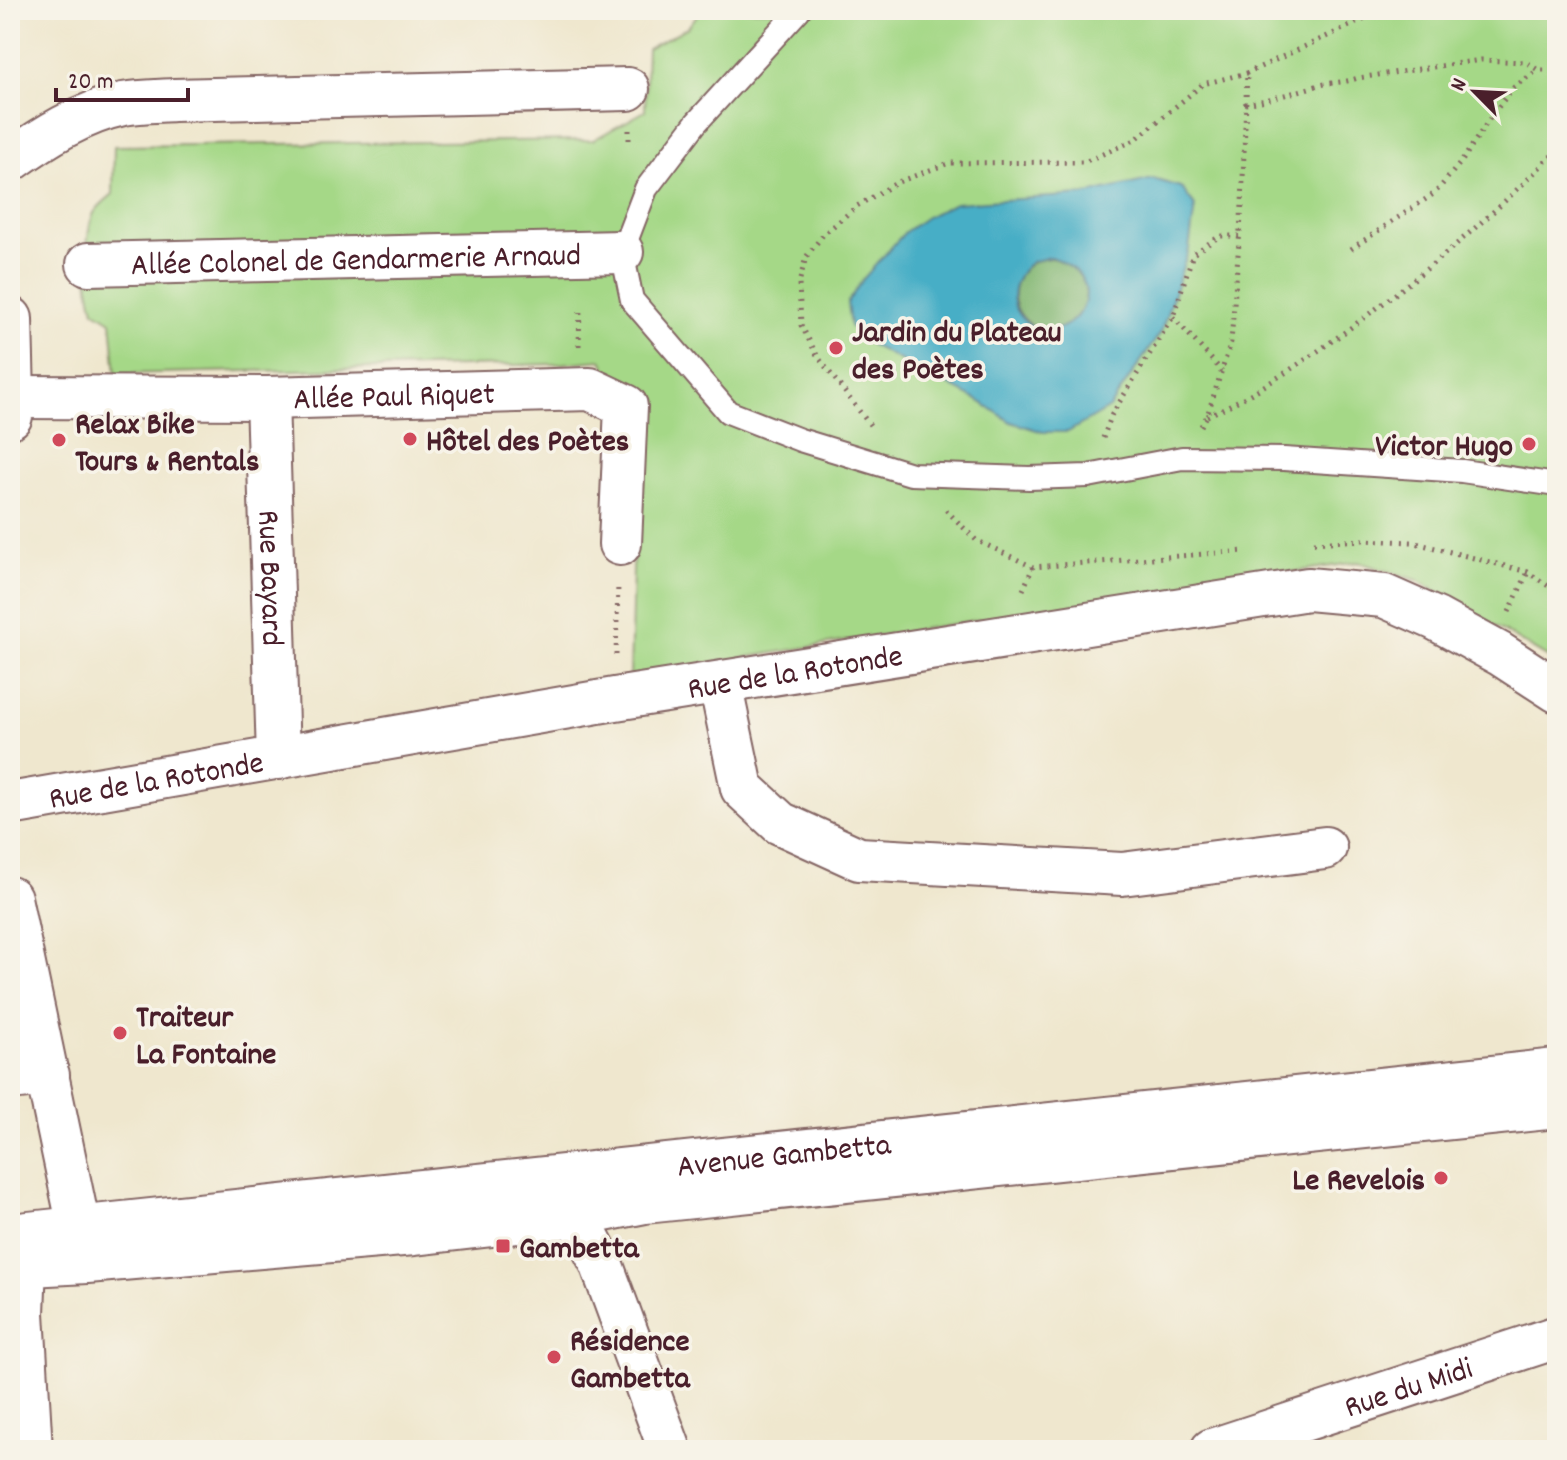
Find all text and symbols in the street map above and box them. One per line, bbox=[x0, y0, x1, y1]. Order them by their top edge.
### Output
scale bar bbox=[56, 52, 188, 102]
north arrow bbox=[1435, 52, 1515, 132]
text: 20 m bbox=[68, 66, 114, 100]
text: N bbox=[1444, 74, 1476, 97]
street label: Allée Colonel de Gendarmerie Arnaud bbox=[130, 235, 582, 291]
place label: Jardin du Plateau des Poètes bbox=[852, 312, 1061, 395]
marker: Jardin du Plateau des Poètes bbox=[827, 339, 845, 357]
street label: Allée Paul Riquet bbox=[293, 374, 496, 425]
place label: Relax Bike Tours & Rentals bbox=[75, 404, 259, 487]
place label: Hôtel des Poètes bbox=[426, 421, 629, 467]
place label: Victor Hugo bbox=[1375, 426, 1513, 472]
marker: Hôtel des Poètes bbox=[401, 430, 419, 448]
marker: Relax Bike Tours & Rentals bbox=[50, 431, 68, 449]
marker: Victor Hugo bbox=[1520, 435, 1538, 453]
street label: Rue Bayard bbox=[242, 509, 293, 647]
street label: Rue de la Rotonde bbox=[685, 636, 906, 715]
street label: Rue de la Rotonde bbox=[46, 742, 268, 825]
place label: Traiteur La Fontaine bbox=[136, 997, 276, 1080]
marker: Traiteur La Fontaine bbox=[111, 1024, 129, 1042]
street label: Avenue Gambetta bbox=[675, 1124, 894, 1193]
place label: Le Revelois bbox=[1292, 1160, 1425, 1206]
marker: Le Revelois bbox=[1432, 1169, 1450, 1187]
place label: Gambetta bbox=[519, 1228, 640, 1274]
marker: Gambetta bbox=[494, 1237, 512, 1255]
place label: Résidence Gambetta bbox=[570, 1321, 691, 1404]
marker: Résidence Gambetta bbox=[545, 1348, 563, 1366]
street label: Rue du Midi bbox=[1339, 1348, 1480, 1433]

